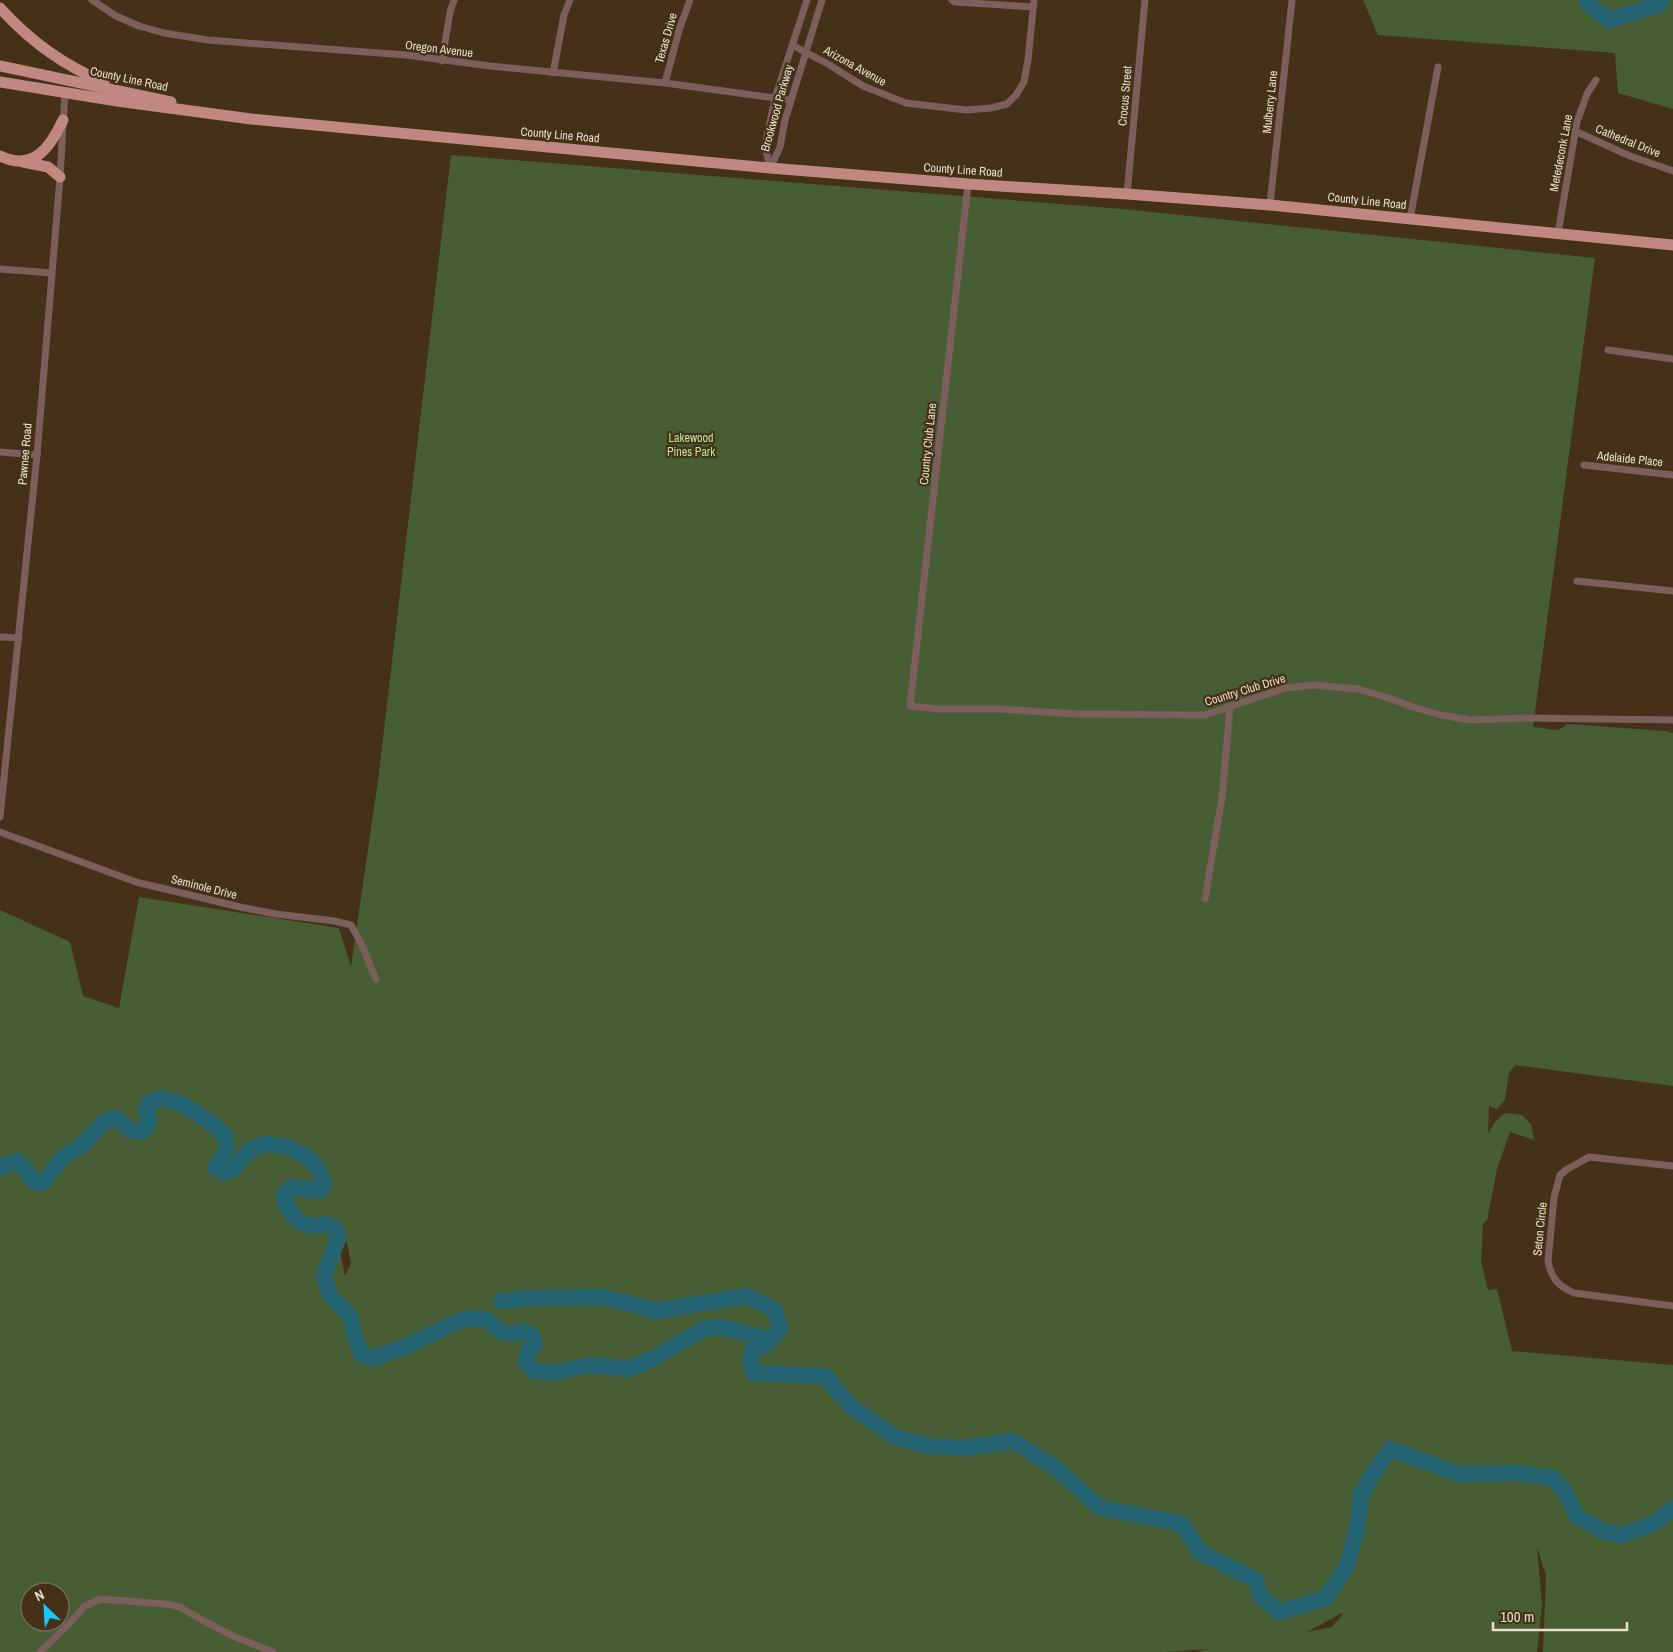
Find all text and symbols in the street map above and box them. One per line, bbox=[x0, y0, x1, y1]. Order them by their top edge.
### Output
street label: Texas Drive bbox=[651, 11, 681, 65]
street label: Oregon Avenue bbox=[404, 37, 474, 61]
street label: Arizona Avenue bbox=[820, 42, 889, 90]
street label: County Line Road bbox=[89, 63, 169, 95]
street label: Brookwood Parkway bbox=[757, 63, 797, 153]
street label: Crocus Street bbox=[1114, 65, 1136, 127]
street label: Mulberry Lane bbox=[1259, 70, 1281, 134]
street label: Metedeconk Lane bbox=[1546, 113, 1576, 193]
street label: Cathedral Drive bbox=[1593, 121, 1663, 161]
street label: County Line Road bbox=[520, 124, 600, 146]
street label: County Line Road bbox=[923, 159, 1003, 181]
street label: County Line Road bbox=[1327, 189, 1407, 213]
street label: Country Club Lane bbox=[916, 402, 940, 486]
street label: Pawnee Road bbox=[14, 423, 36, 485]
park label: Lakewood Pines Park bbox=[667, 430, 715, 460]
street label: Adelaide Place bbox=[1595, 447, 1664, 470]
street label: Country Club Drive bbox=[1203, 670, 1287, 710]
street label: Seminole Drive bbox=[169, 871, 239, 903]
street label: Seton Circle bbox=[1529, 1201, 1551, 1257]
north arrow bbox=[20, 1582, 70, 1632]
text: N bbox=[32, 1585, 47, 1605]
scale bar bbox=[1493, 1600, 1627, 1632]
text: 100 m bbox=[1500, 1606, 1534, 1627]

